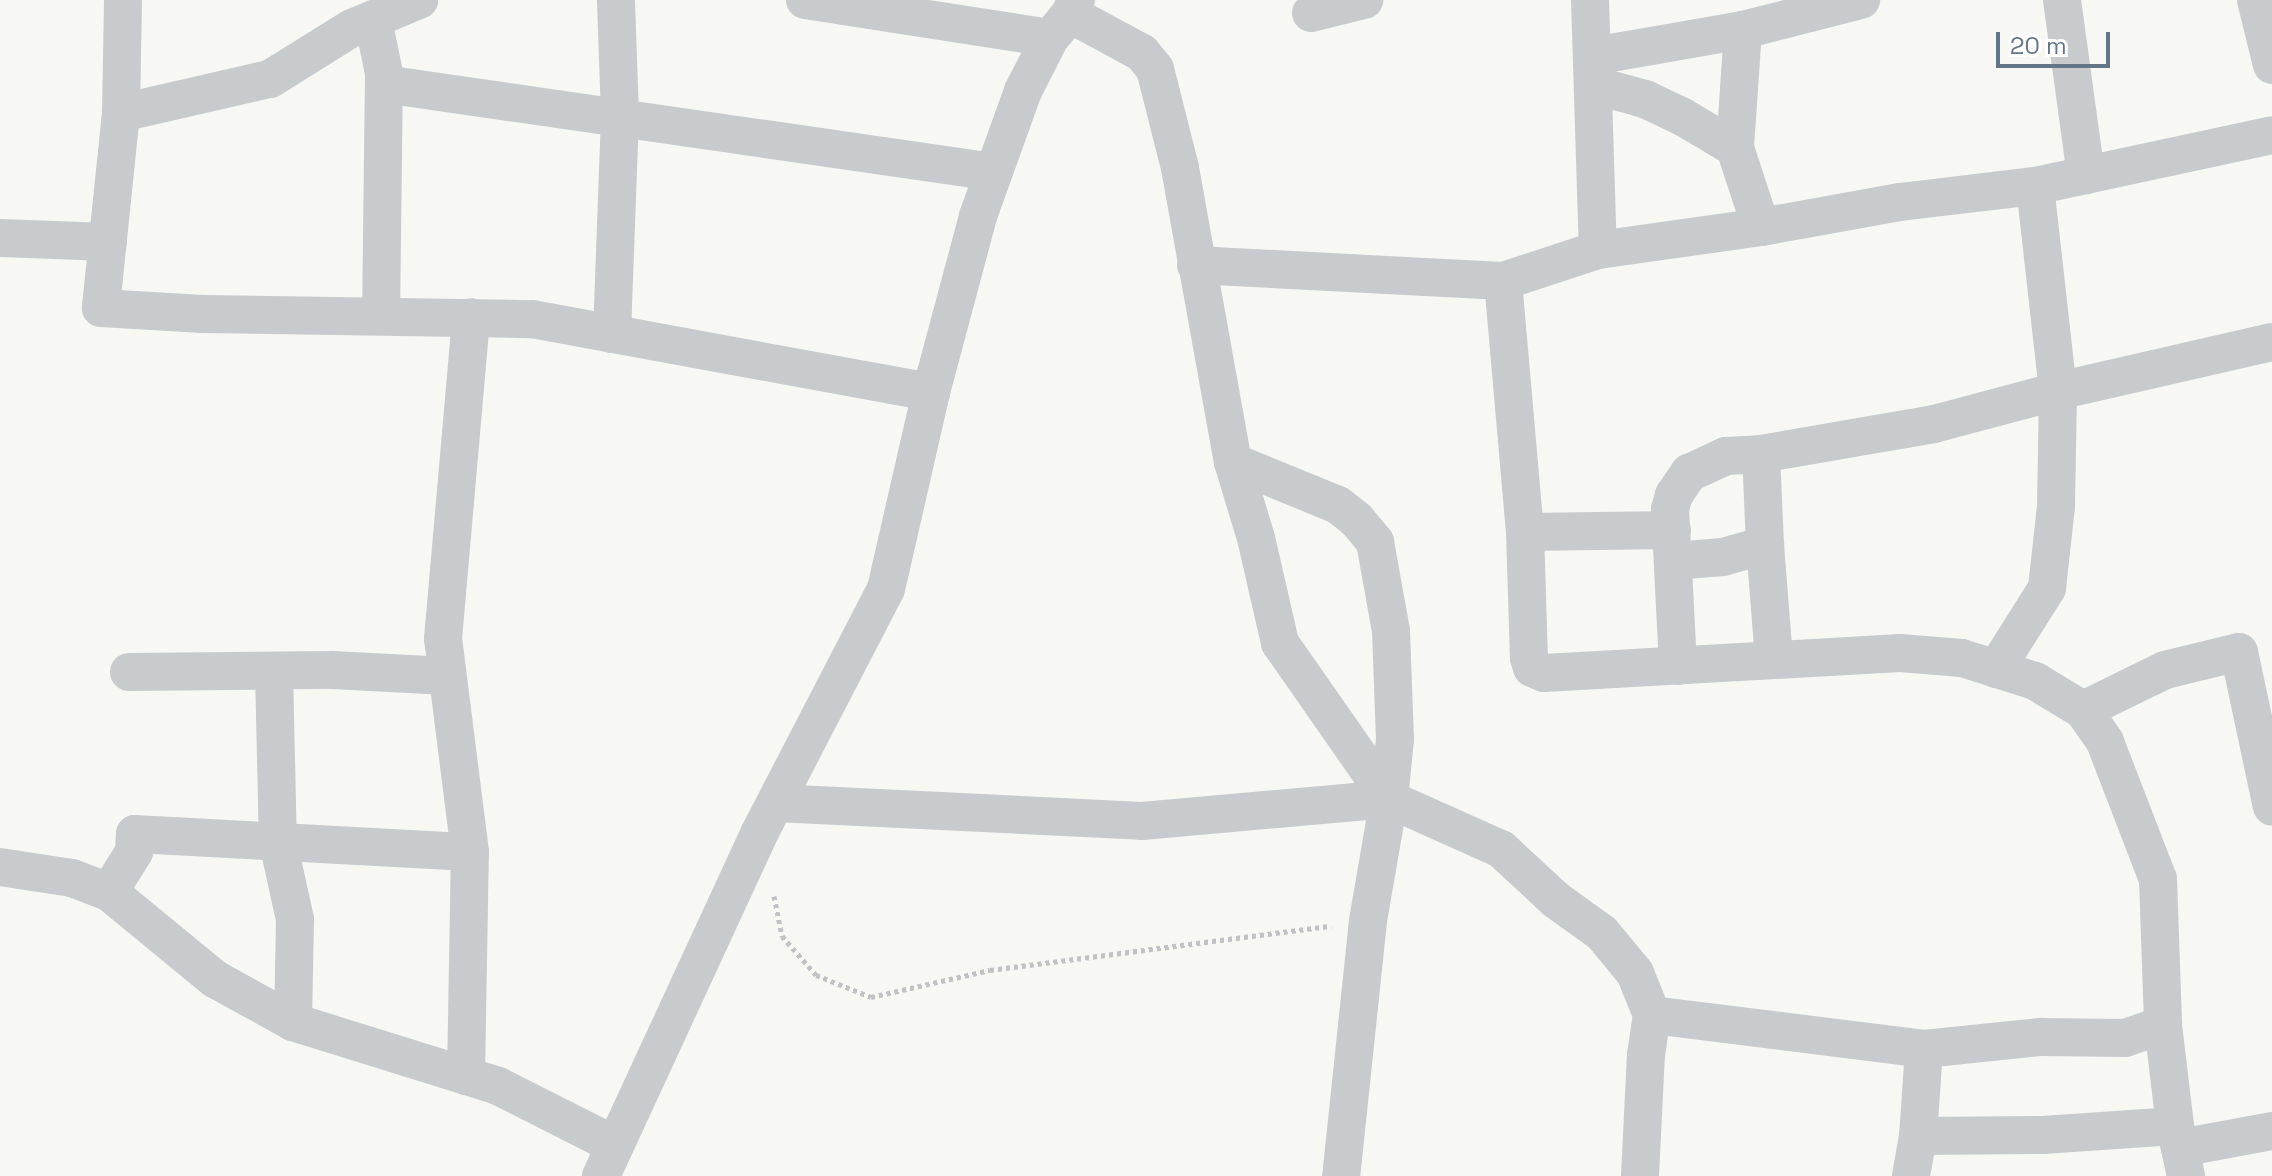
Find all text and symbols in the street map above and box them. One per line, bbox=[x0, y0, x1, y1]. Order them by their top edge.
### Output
scale bar bbox=[2000, 16, 2114, 66]
text: 20 m bbox=[2010, 30, 2067, 61]

